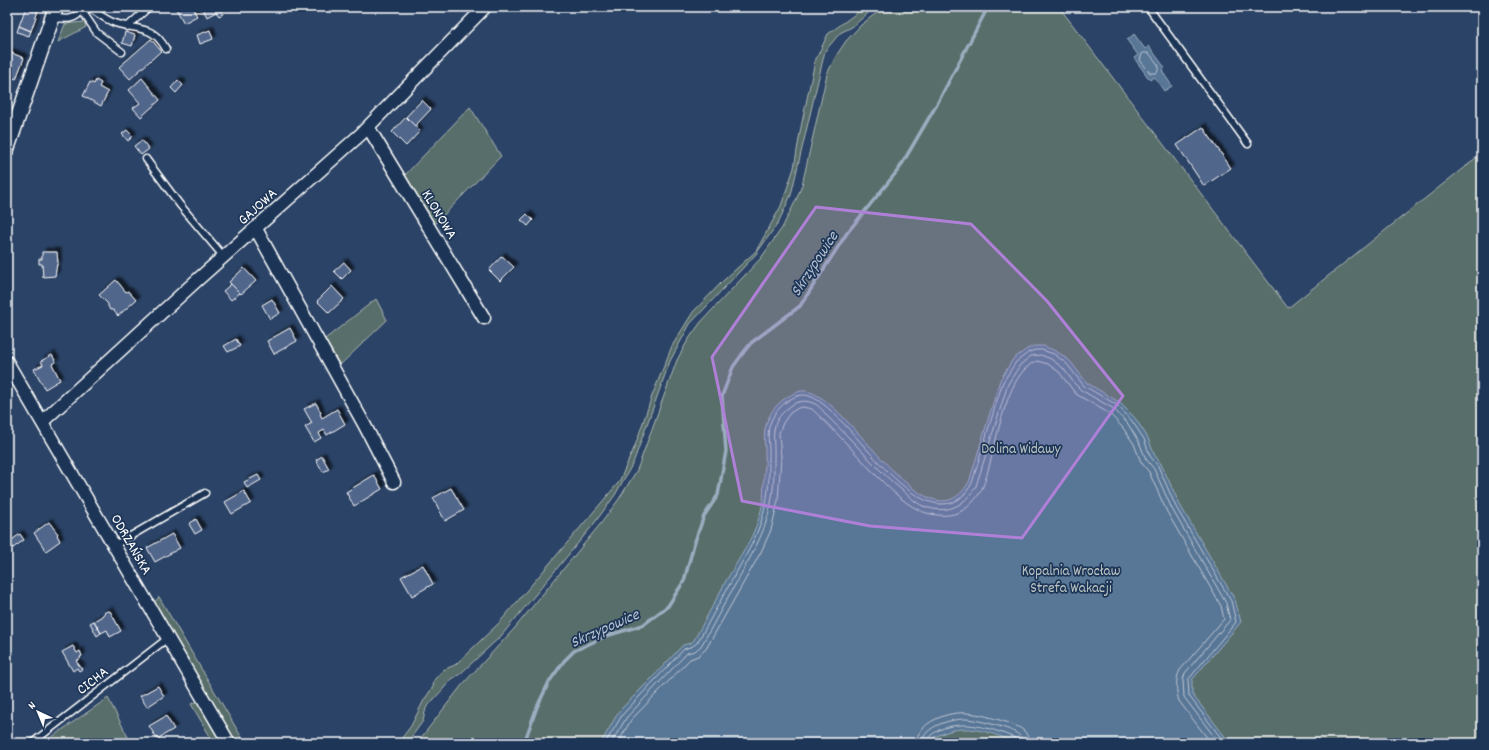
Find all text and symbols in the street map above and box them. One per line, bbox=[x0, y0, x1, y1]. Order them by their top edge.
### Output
street label: GAJOWA bbox=[234, 184, 283, 231]
street label: KLONOWA bbox=[415, 186, 462, 244]
water label: Skrzypowice bbox=[785, 227, 845, 301]
park label: Dolina Widawy bbox=[981, 439, 1062, 461]
street label: ODRZAŃSKA bbox=[104, 510, 157, 580]
park label: Kopalnia Wrocław Strefa Wakacji bbox=[1022, 561, 1121, 600]
water label: Skrzypowice bbox=[567, 603, 644, 655]
street label: CICHA bbox=[73, 662, 114, 701]
north arrow bbox=[18, 692, 58, 732]
text: N bbox=[25, 698, 40, 714]

